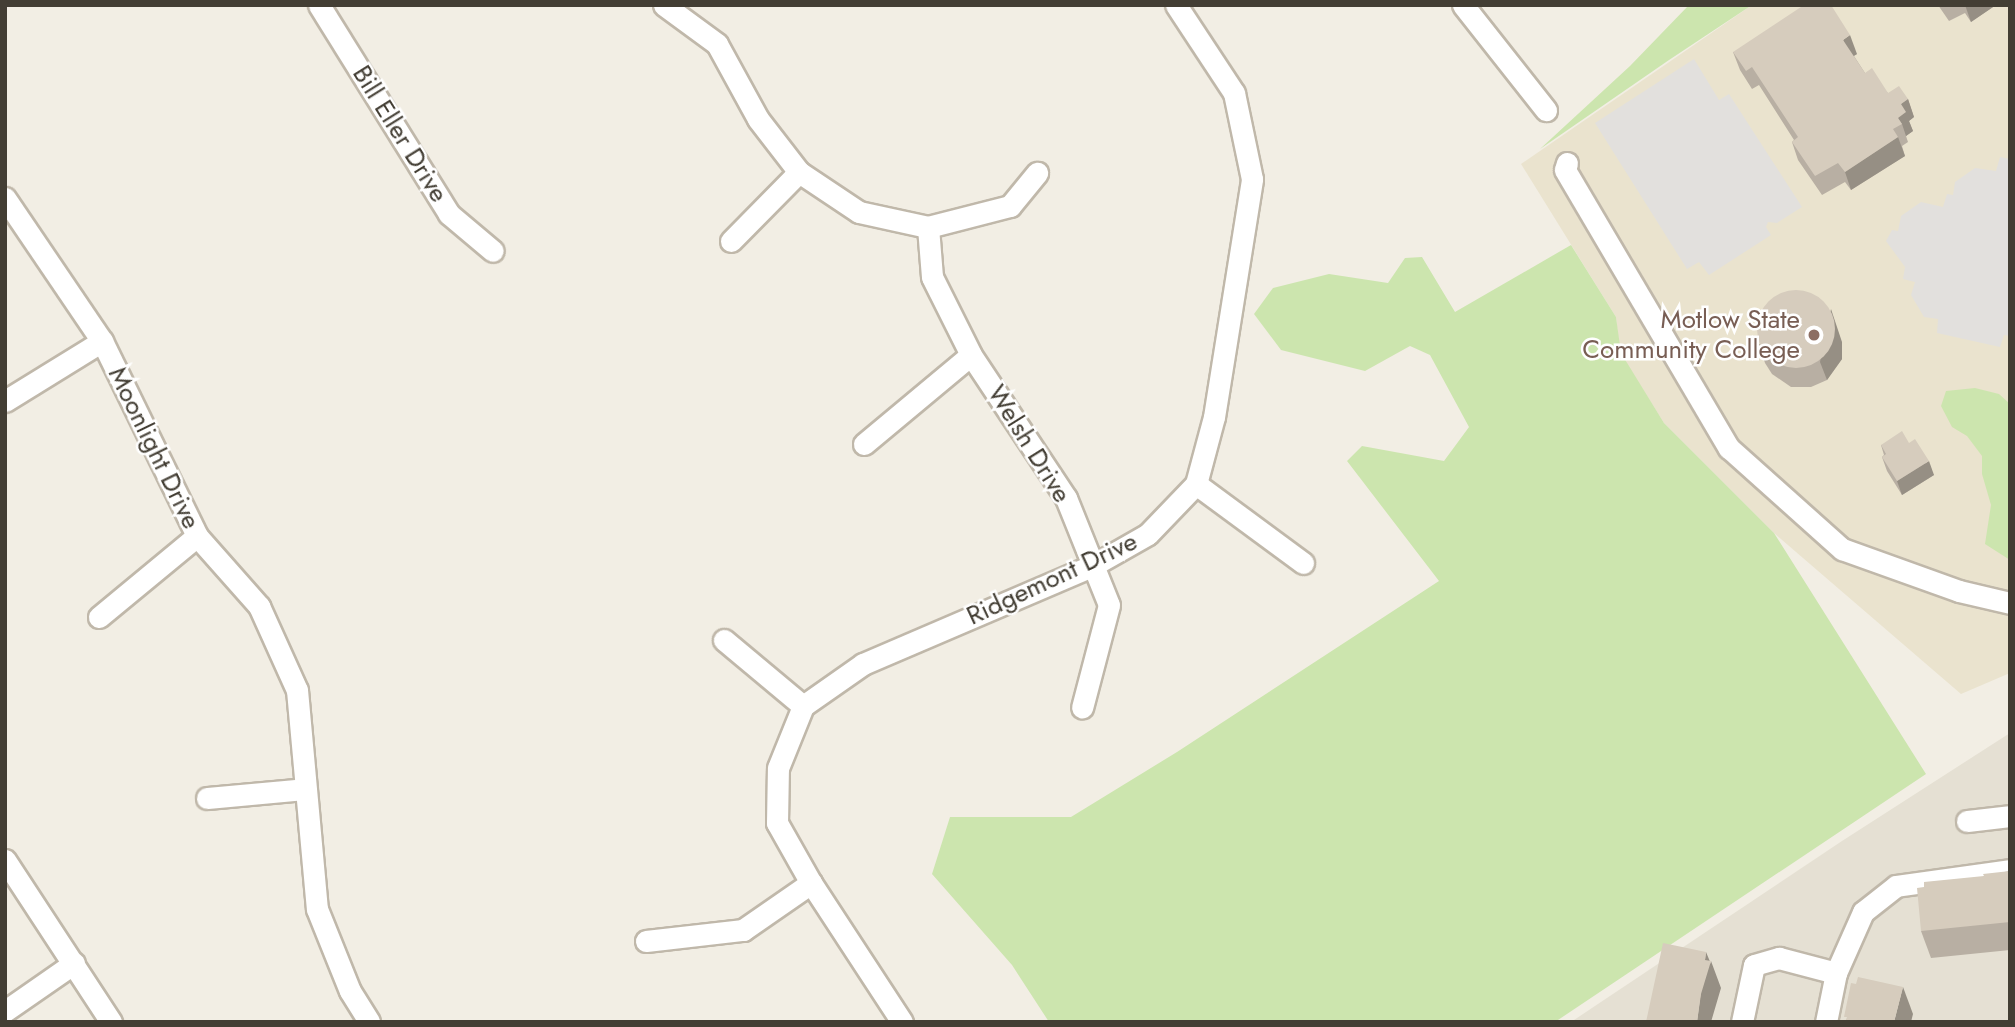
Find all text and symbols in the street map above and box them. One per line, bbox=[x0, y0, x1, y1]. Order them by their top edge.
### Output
street label: Bill Eller Drive bbox=[346, 60, 454, 208]
place label: Motlow State Community College bbox=[1582, 304, 1800, 366]
marker: Motlow State Community College bbox=[1806, 327, 1822, 343]
street label: Moonlight Drive bbox=[101, 362, 207, 534]
street label: Welsh Drive bbox=[981, 379, 1077, 509]
street label: Ridgemont Drive bbox=[962, 526, 1142, 632]

